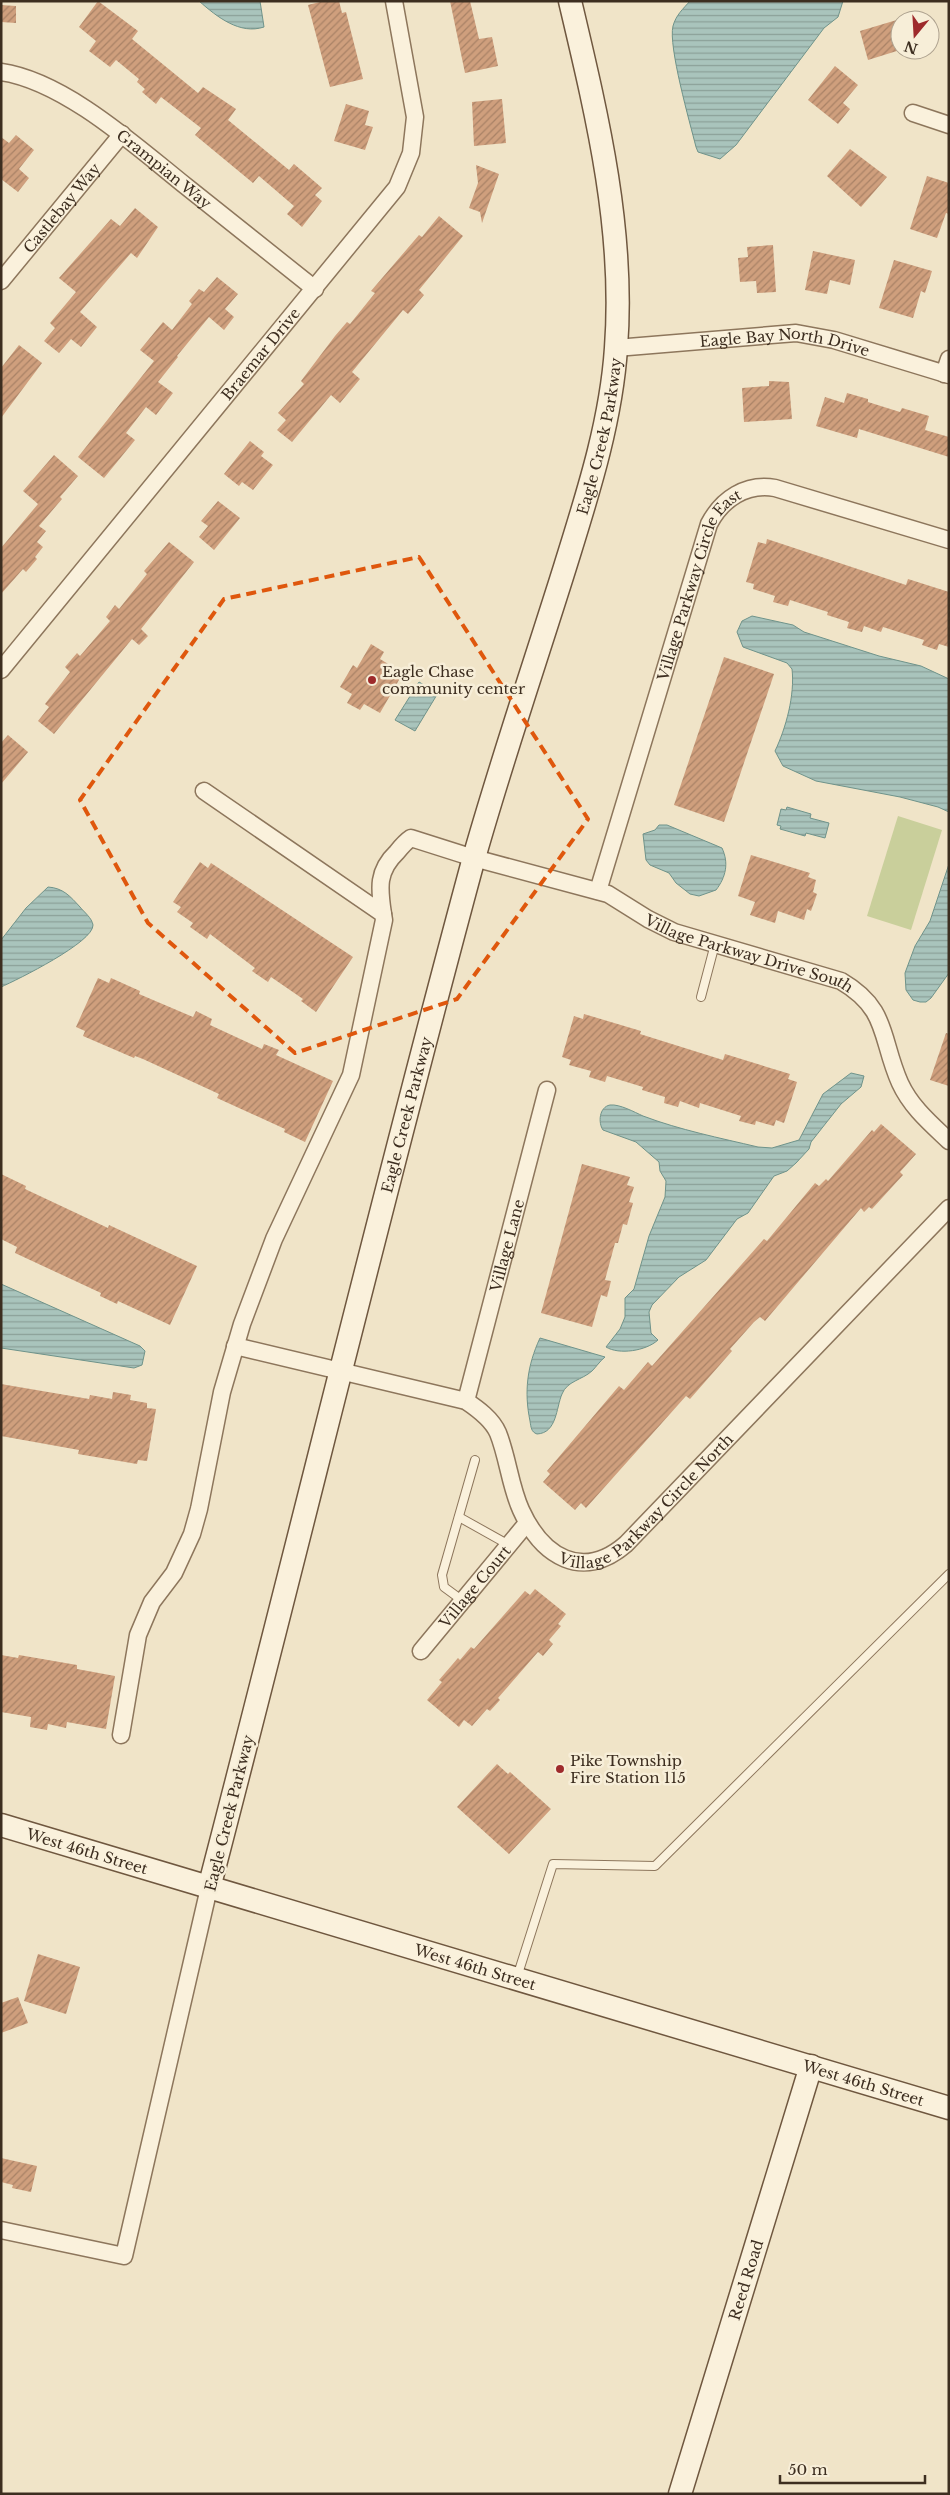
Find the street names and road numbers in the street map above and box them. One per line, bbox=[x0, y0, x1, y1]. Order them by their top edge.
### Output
street label: Grampian Way bbox=[113, 125, 216, 213]
street label: Castlebay Way bbox=[19, 158, 104, 257]
street label: Braemar Drive bbox=[217, 304, 304, 404]
street label: Eagle Bay North Drive bbox=[699, 323, 872, 360]
street label: Eagle Creek Parkway bbox=[572, 356, 625, 517]
street label: Village Parkway Circle East bbox=[652, 484, 744, 684]
street label: Village Parkway Drive South bbox=[641, 909, 857, 996]
street label: Eagle Creek Parkway bbox=[377, 1034, 436, 1195]
street label: Village Lane bbox=[485, 1197, 528, 1294]
street label: Village Parkway Circle North bbox=[555, 1429, 737, 1572]
street label: Village Court bbox=[434, 1541, 514, 1632]
street label: Eagle Creek Parkway bbox=[200, 1732, 258, 1893]
street label: West 46th Street bbox=[23, 1823, 151, 1878]
street label: West 46th Street bbox=[411, 1939, 539, 1994]
street label: West 46th Street bbox=[799, 2055, 927, 2110]
street label: Reed Road bbox=[724, 2237, 767, 2322]

